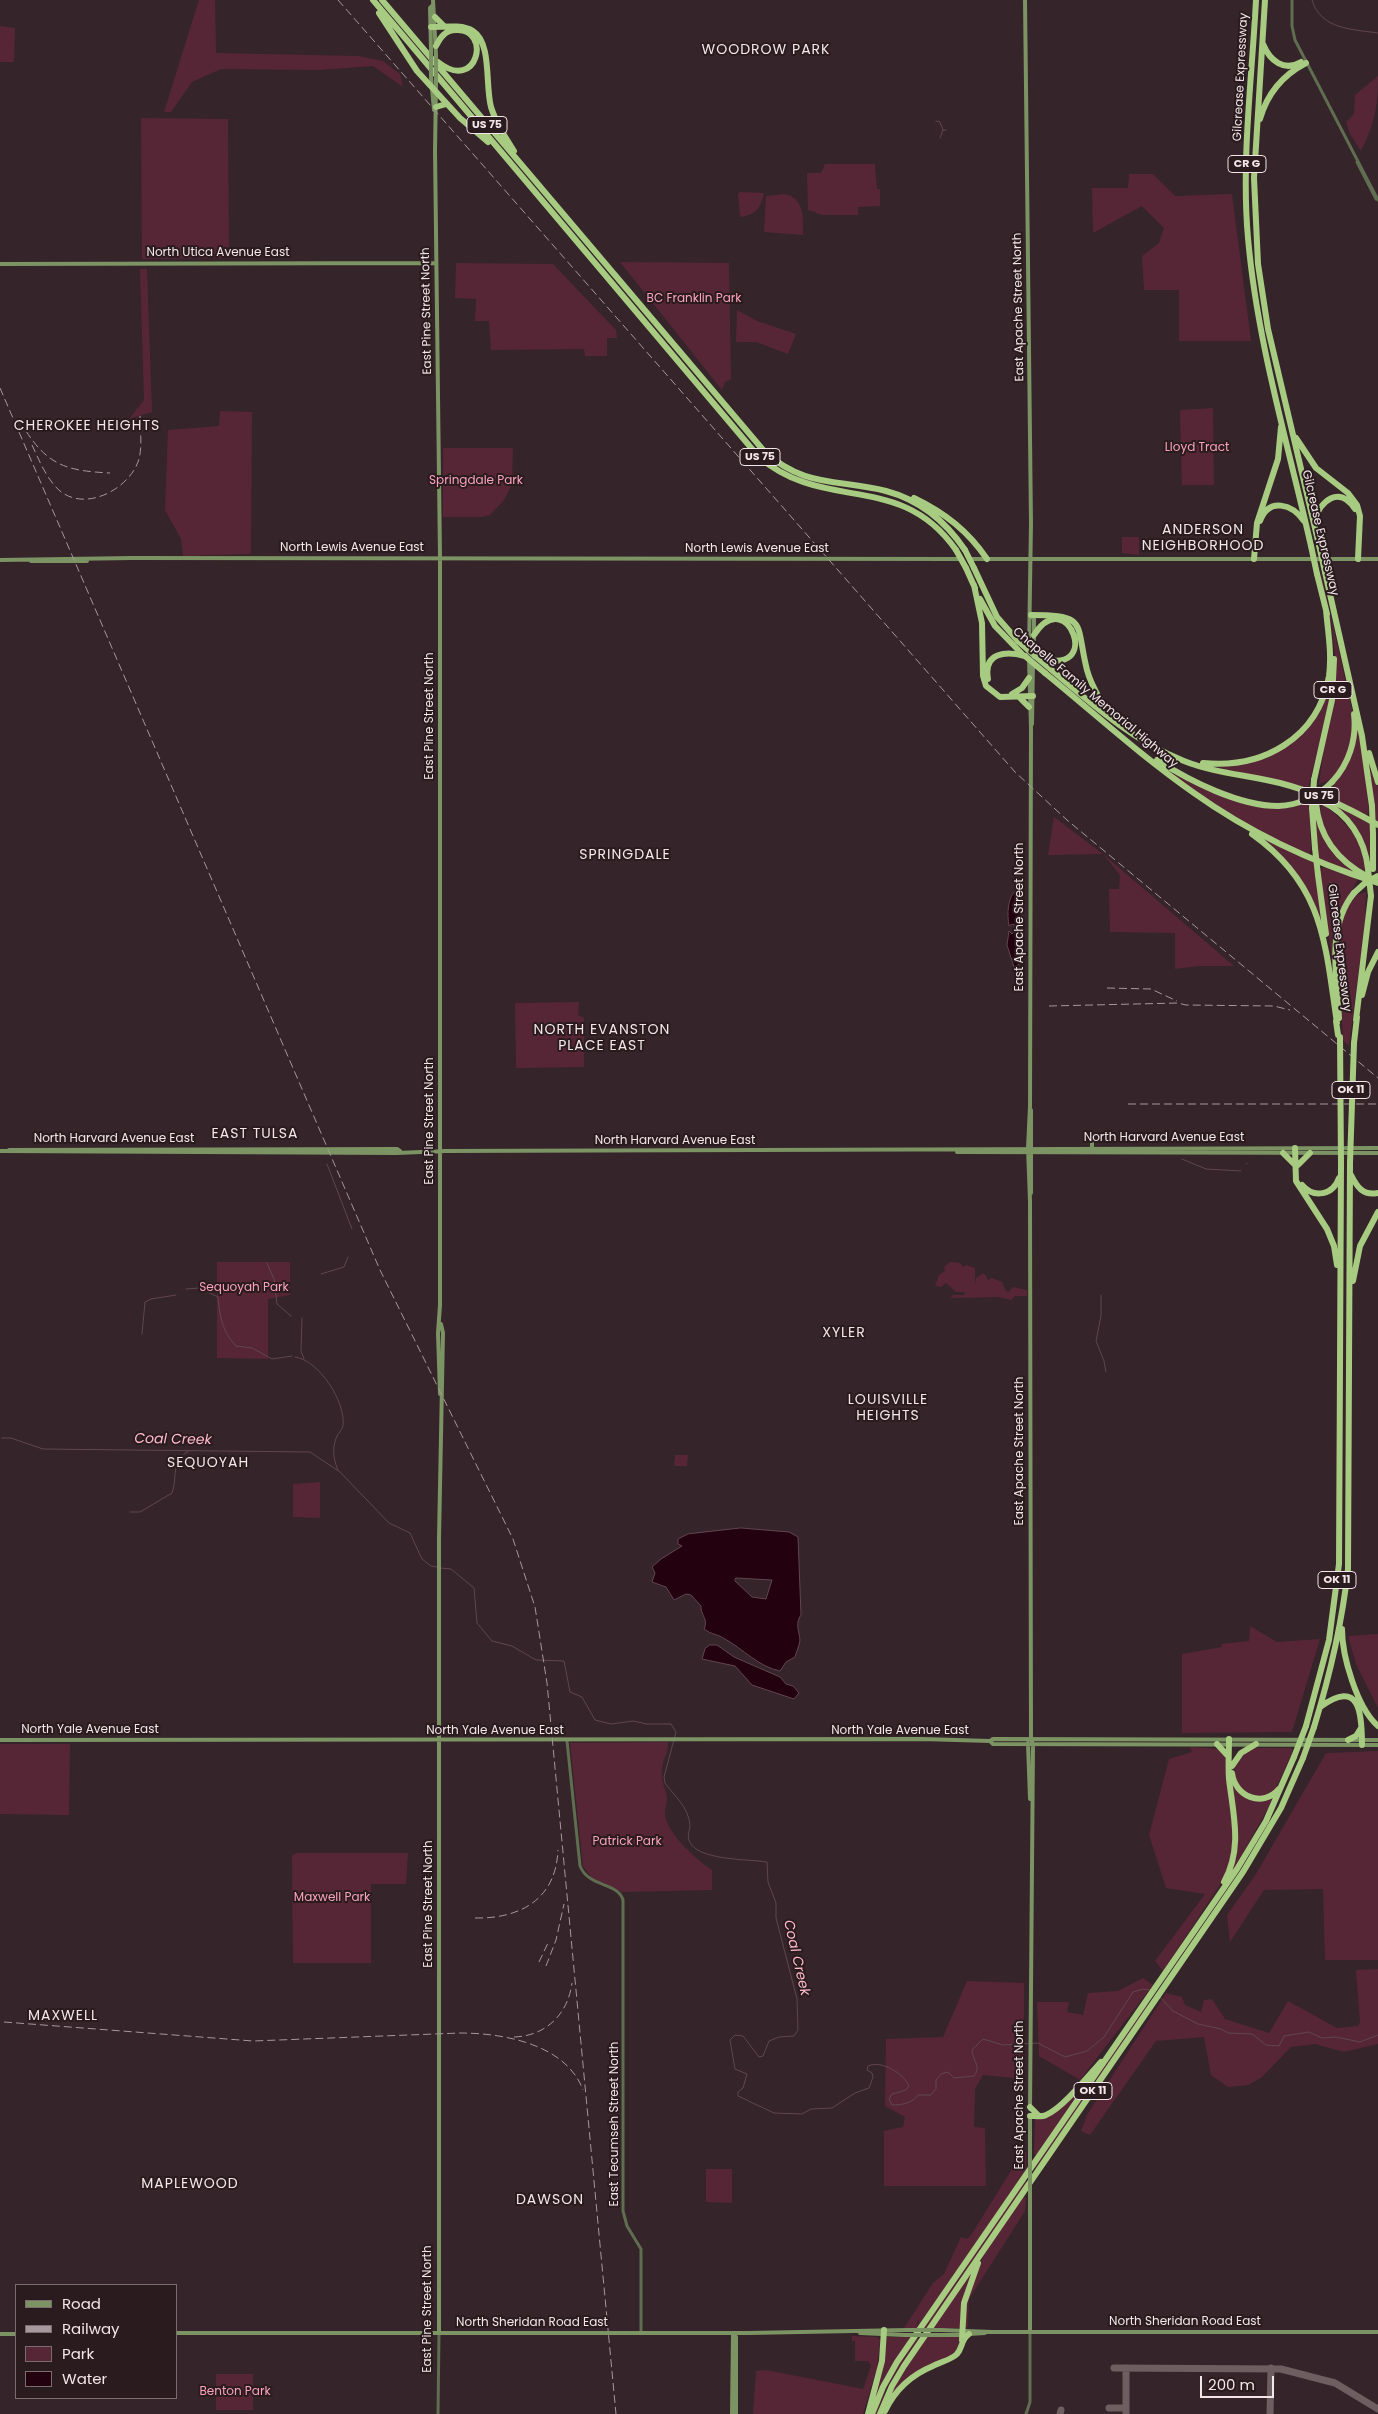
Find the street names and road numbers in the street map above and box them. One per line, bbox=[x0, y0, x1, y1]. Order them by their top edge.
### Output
street label: Gilcrease Expressway bbox=[1230, 12, 1252, 142]
road number: US 75 bbox=[467, 116, 507, 134]
road number: CR G bbox=[1228, 156, 1266, 172]
street label: East Apache Street North bbox=[1011, 232, 1027, 382]
street label: North Utica Avenue East bbox=[146, 246, 290, 260]
street label: East Pine Street North bbox=[419, 247, 435, 375]
road number: US 75 bbox=[740, 448, 780, 466]
street label: Gilcrease Expressway bbox=[1299, 469, 1341, 597]
street label: North Lewis Avenue East bbox=[280, 541, 424, 555]
street label: North Lewis Avenue East bbox=[685, 542, 829, 556]
street label: Chapelle Family Memorial Highway bbox=[1010, 625, 1180, 771]
street label: East Pine Street North bbox=[423, 652, 437, 780]
road number: CR G bbox=[1314, 682, 1352, 698]
road number: US 75 bbox=[1299, 788, 1339, 804]
street label: East Apache Street North bbox=[1013, 842, 1027, 992]
street label: Gilcrease Expressway bbox=[1324, 883, 1354, 1013]
street label: East Pine Street North bbox=[423, 1057, 437, 1185]
road number: OK 11 bbox=[1332, 1082, 1370, 1098]
street label: North Harvard Avenue East bbox=[1084, 1131, 1244, 1145]
street label: North Harvard Avenue East bbox=[34, 1132, 194, 1146]
street label: North Harvard Avenue East bbox=[595, 1134, 755, 1148]
street label: East Apache Street North bbox=[1013, 1376, 1027, 1526]
road number: OK 11 bbox=[1318, 1572, 1356, 1588]
street label: North Yale Avenue East bbox=[21, 1723, 159, 1737]
street label: North Yale Avenue East bbox=[426, 1724, 564, 1738]
street label: North Yale Avenue East bbox=[831, 1724, 969, 1738]
street label: East Pine Street North bbox=[422, 1840, 436, 1968]
street label: East Apache Street North bbox=[1013, 2020, 1027, 2170]
street label: East Tecumseh Street North bbox=[608, 2042, 622, 2206]
road number: OK 11 bbox=[1074, 2082, 1112, 2100]
street label: East Pine Street North bbox=[421, 2245, 435, 2373]
street label: North Sheridan Road East bbox=[1109, 2315, 1261, 2329]
street label: North Sheridan Road East bbox=[456, 2316, 608, 2330]

